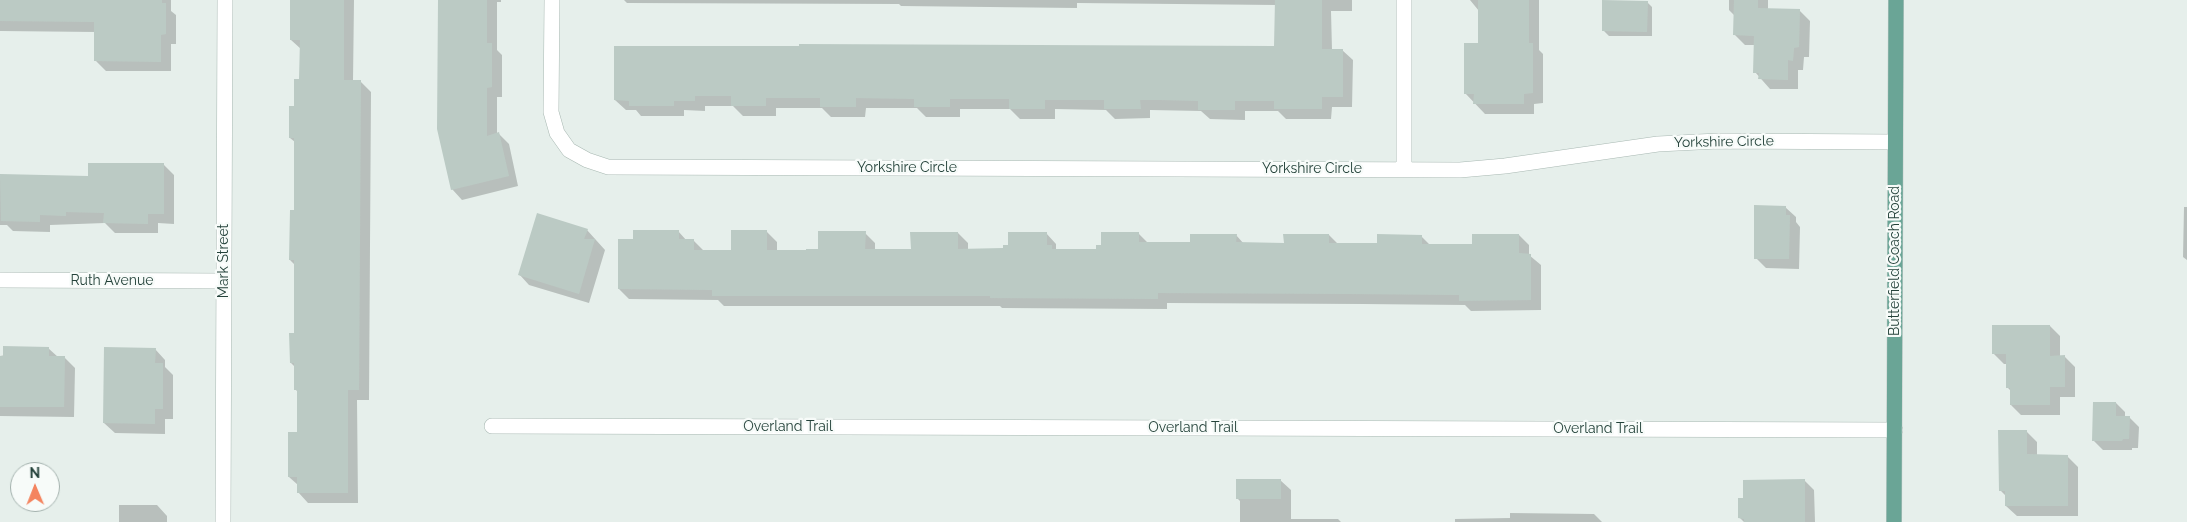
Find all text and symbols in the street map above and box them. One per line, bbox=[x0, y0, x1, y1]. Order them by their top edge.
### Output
street label: Yorkshire Circle bbox=[1674, 133, 1774, 151]
street label: Yorkshire Circle bbox=[857, 160, 957, 176]
street label: Yorkshire Circle bbox=[1262, 161, 1362, 177]
street label: Butterfield Coach Road bbox=[1887, 186, 1903, 336]
street label: Mark Street bbox=[216, 224, 232, 298]
street label: Ruth Avenue bbox=[71, 273, 153, 289]
street label: Overland Trail bbox=[743, 419, 833, 435]
street label: Overland Trail bbox=[1148, 420, 1238, 436]
street label: Overland Trail bbox=[1553, 421, 1643, 437]
north arrow bbox=[10, 462, 60, 512]
text: N bbox=[29, 465, 40, 481]

